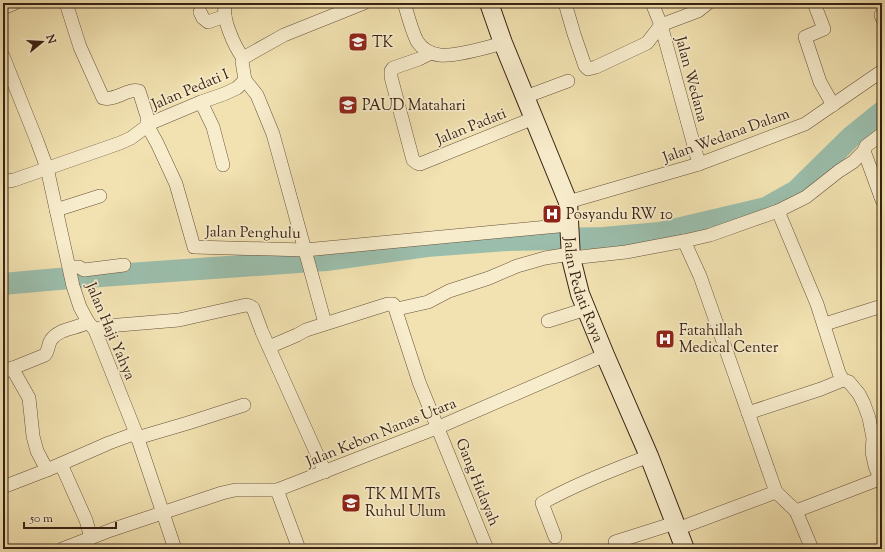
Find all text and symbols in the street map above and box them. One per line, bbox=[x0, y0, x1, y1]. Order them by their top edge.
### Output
north arrow bbox=[22, 22, 62, 62]
school or university icon: TK bbox=[347, 31, 369, 53]
text: N bbox=[41, 32, 60, 46]
place label: TK bbox=[372, 33, 394, 54]
street label: Jalan Wedana bbox=[669, 33, 712, 125]
street label: Jalan Pedati I bbox=[148, 65, 232, 116]
school or university icon: PAUD Matahari bbox=[337, 94, 359, 116]
place label: PAUD Matahari bbox=[362, 96, 466, 117]
street label: Jalan Padati bbox=[432, 104, 510, 151]
street label: Jalan Wedana Dalam bbox=[659, 104, 793, 169]
hospital icon: Posyandu RW 10 bbox=[541, 203, 563, 225]
place label: Posyandu RW 10 bbox=[566, 205, 673, 226]
street label: Jalan Penghulu bbox=[204, 222, 301, 245]
street label: Jalan Pedati Raya bbox=[558, 236, 608, 346]
street label: Jalan Haji Yahya bbox=[79, 279, 140, 384]
place label: Fatahillah Medical Center bbox=[679, 321, 779, 359]
hospital icon: Fatahillah Medical Center bbox=[654, 328, 676, 350]
street label: Jalan Kebon Nanas Utara bbox=[302, 394, 460, 474]
street label: Gang Hidayah bbox=[449, 436, 504, 530]
place label: TK MI MTs Ruhul Ulum bbox=[365, 485, 447, 523]
school or university icon: TK MI MTs Ruhul Ulum bbox=[340, 492, 362, 514]
scale bar bbox=[24, 504, 116, 530]
text: 50 m bbox=[29, 510, 53, 528]

